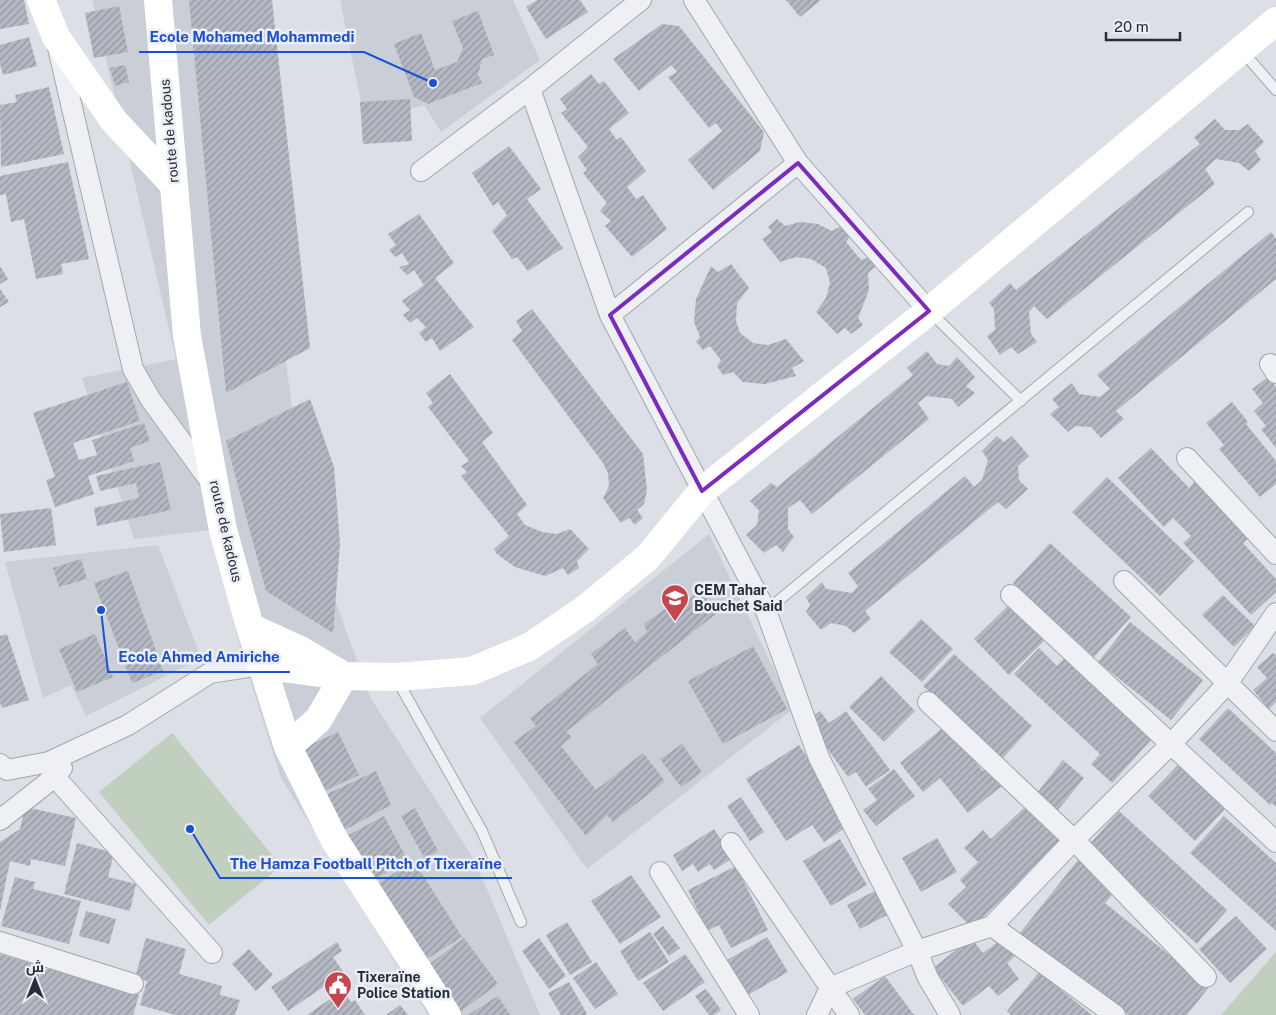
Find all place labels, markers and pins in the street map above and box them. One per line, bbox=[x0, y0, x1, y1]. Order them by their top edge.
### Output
callout: Ecole Mohamed Mohammedi bbox=[139, 22, 364, 52]
place label: CEM Tahar Bouchet Said bbox=[694, 582, 783, 614]
school or university icon: CEM Tahar Bouchet Said bbox=[660, 583, 690, 622]
callout: Ecole Ahmed Amiriche bbox=[108, 642, 290, 672]
callout: The Hamza Football Pitch of Tixeraïne bbox=[220, 848, 512, 878]
place label: Tixeraïne Police Station bbox=[357, 969, 450, 1001]
public building icon: Tixeraïne Police Station bbox=[323, 970, 353, 1009]

